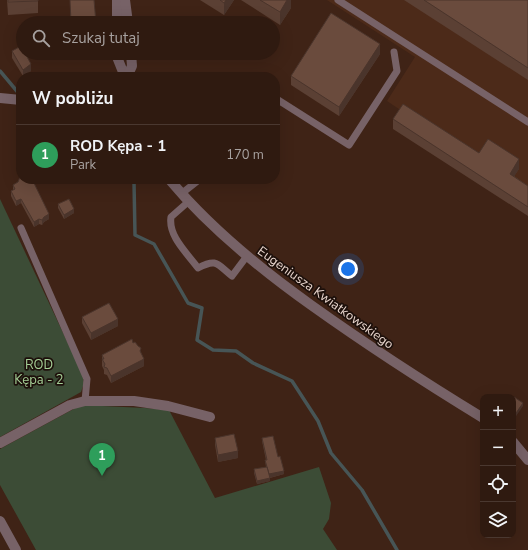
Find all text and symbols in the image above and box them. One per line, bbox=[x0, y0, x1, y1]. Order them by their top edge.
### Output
search box bbox=[16, 16, 280, 60]
icon: search bbox=[30, 27, 52, 49]
text: Szukaj tutaj bbox=[62, 28, 140, 48]
text: W pobliżu bbox=[32, 87, 113, 110]
text: ROD Kępa - 1 bbox=[70, 136, 166, 156]
text: 1 bbox=[41, 146, 49, 164]
text: 170 m bbox=[226, 146, 264, 164]
text: Park bbox=[70, 156, 96, 174]
street label: Eugeniusza Kwiatkowskiego bbox=[254, 242, 397, 353]
your location bbox=[338, 259, 358, 279]
park label: ROD Kępa - 2 bbox=[14, 356, 64, 389]
map controls bbox=[480, 394, 516, 538]
button: + bbox=[480, 394, 516, 430]
button: − bbox=[480, 430, 516, 466]
pin: 1 bbox=[89, 443, 115, 476]
button: locate bbox=[480, 466, 516, 502]
button: layers bbox=[480, 502, 516, 538]

